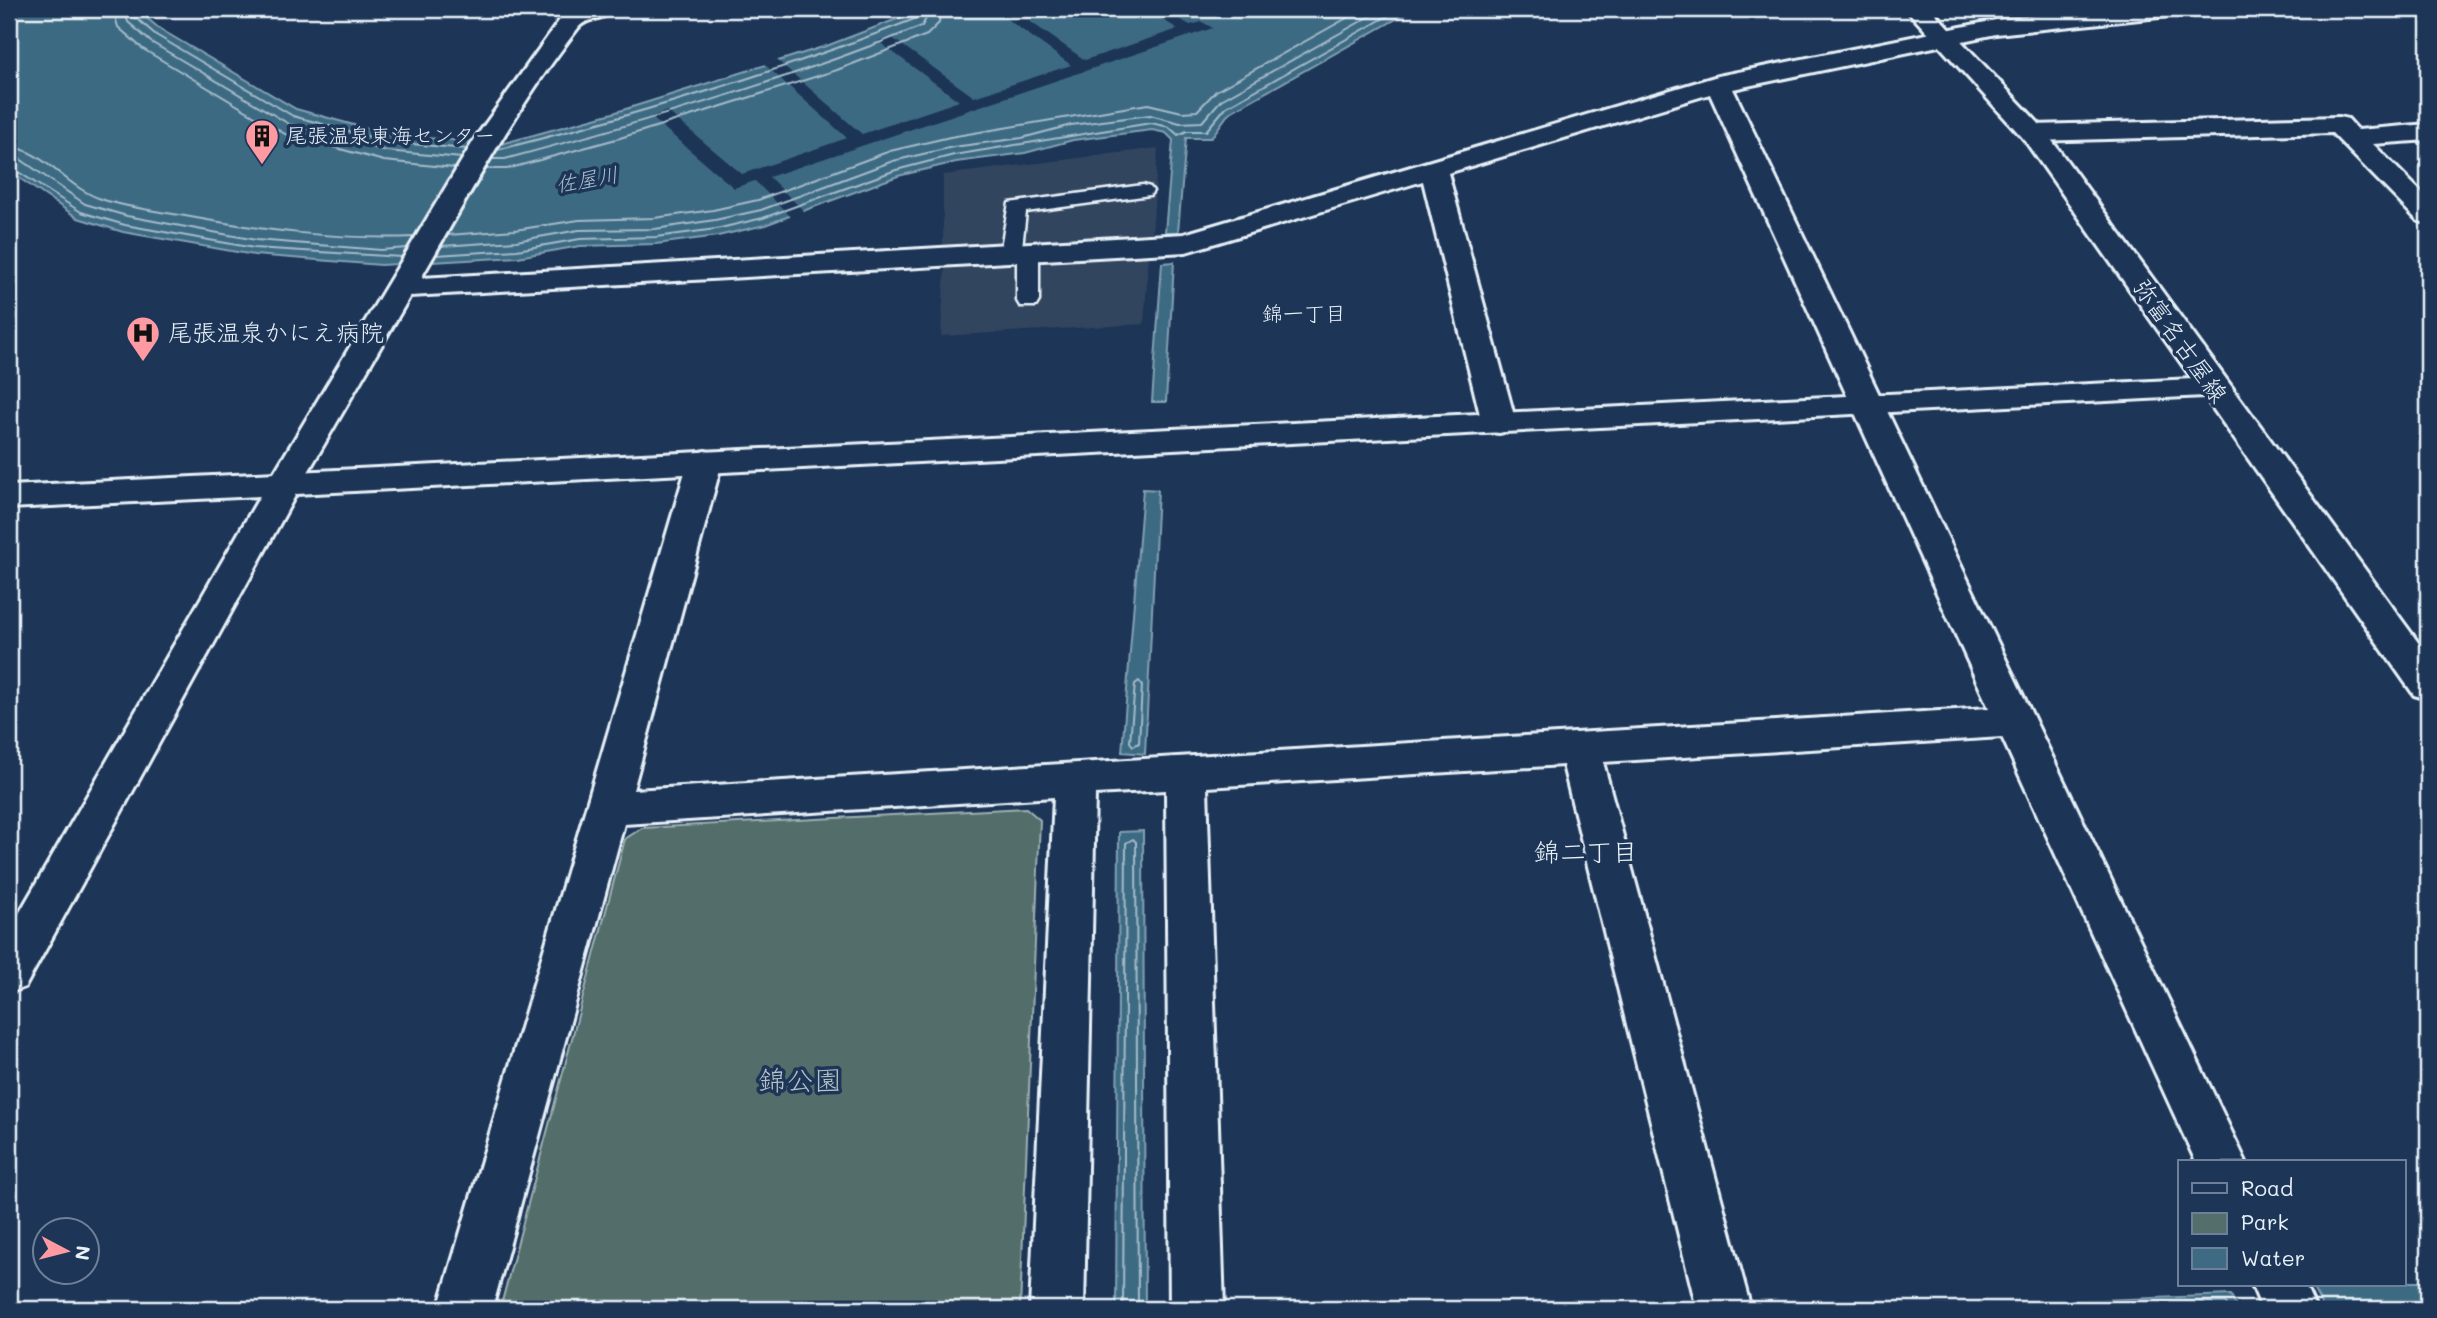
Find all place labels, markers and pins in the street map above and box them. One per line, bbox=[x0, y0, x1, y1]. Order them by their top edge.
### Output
building icon: 尾張温泉東海センター bbox=[243, 117, 281, 166]
place label: 尾張温泉東海センター bbox=[286, 121, 495, 148]
hospital icon: 尾張温泉かにえ病院 bbox=[124, 314, 162, 363]
place label: 尾張温泉かにえ病院 bbox=[168, 316, 384, 347]

